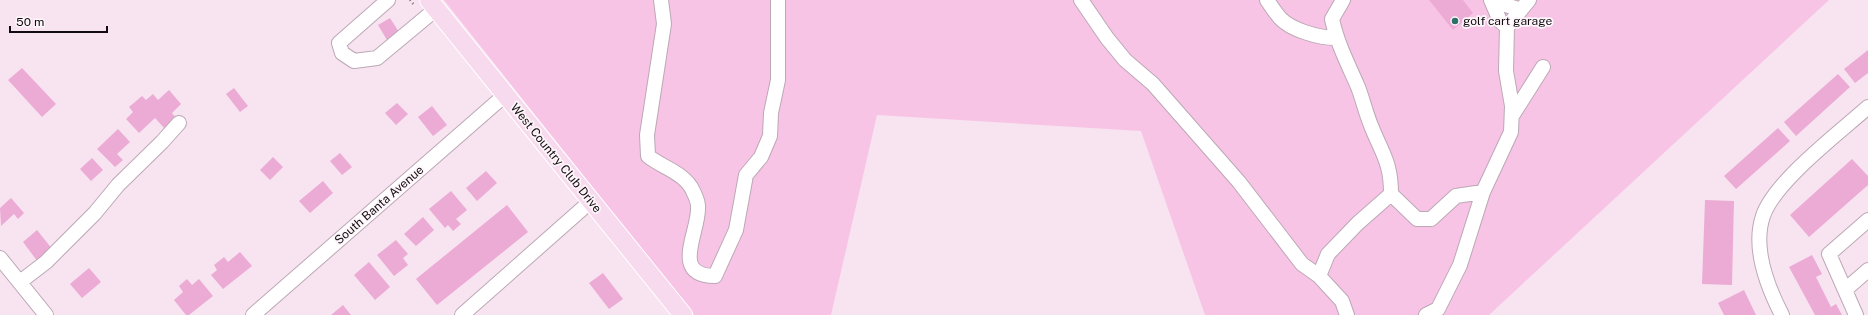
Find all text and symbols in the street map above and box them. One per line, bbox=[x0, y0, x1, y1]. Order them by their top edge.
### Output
scale bar bbox=[10, 8, 107, 34]
place label: golf cart garage bbox=[1463, 14, 1552, 28]
text: 50 m bbox=[16, 15, 44, 29]
marker: golf cart garage bbox=[1450, 16, 1460, 26]
street label: West Country Club Drive bbox=[508, 101, 604, 215]
street label: South Banta Avenue bbox=[332, 163, 426, 247]

